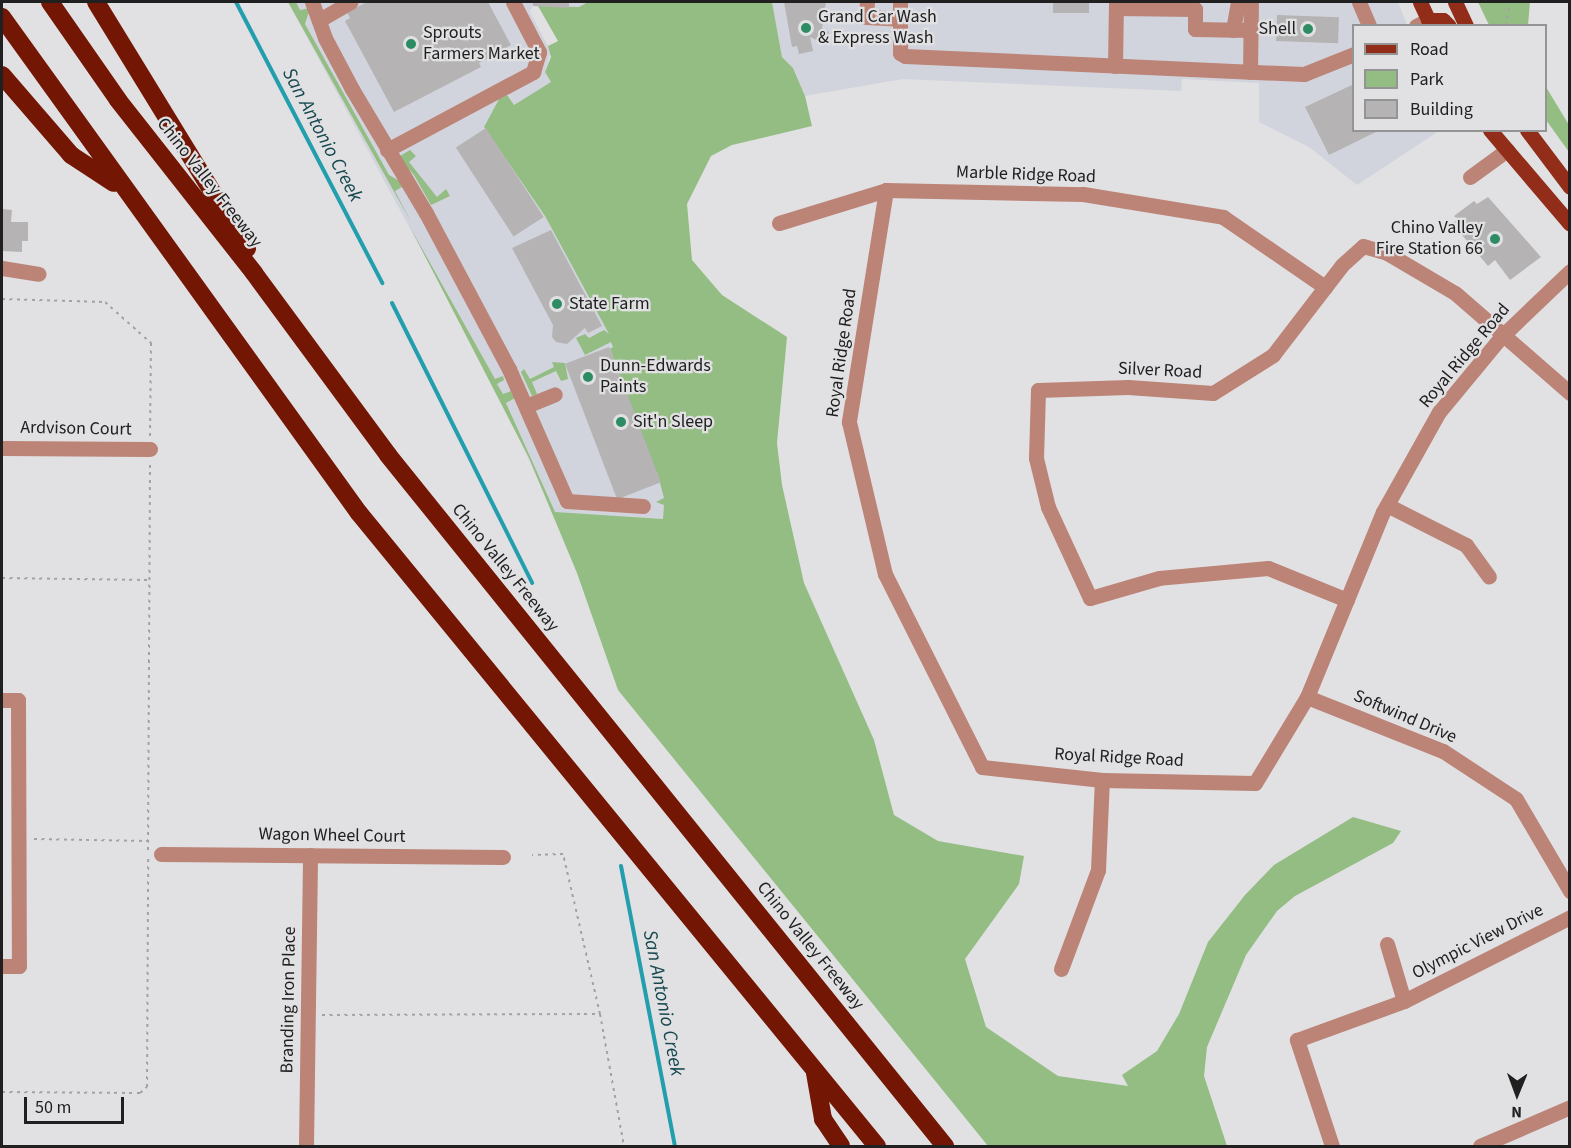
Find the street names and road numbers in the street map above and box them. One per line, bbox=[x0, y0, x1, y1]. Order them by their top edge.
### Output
street label: Chino Valley Freeway bbox=[152, 114, 266, 252]
street label: Marble Ridge Road bbox=[956, 162, 1096, 188]
street label: Royal Ridge Road bbox=[822, 287, 862, 419]
street label: Royal Ridge Road bbox=[1415, 299, 1515, 413]
street label: Silver Road bbox=[1117, 358, 1203, 384]
street label: Ardvison Court bbox=[20, 417, 132, 441]
street label: Chino Valley Freeway bbox=[447, 500, 563, 636]
street label: Softwind Drive bbox=[1350, 686, 1460, 748]
street label: Royal Ridge Road bbox=[1054, 744, 1184, 772]
street label: Wagon Wheel Court bbox=[258, 824, 406, 848]
street label: Chino Valley Freeway bbox=[752, 878, 868, 1014]
street label: Olympic View Drive bbox=[1409, 900, 1547, 984]
street label: Branding Iron Place bbox=[277, 926, 301, 1074]

